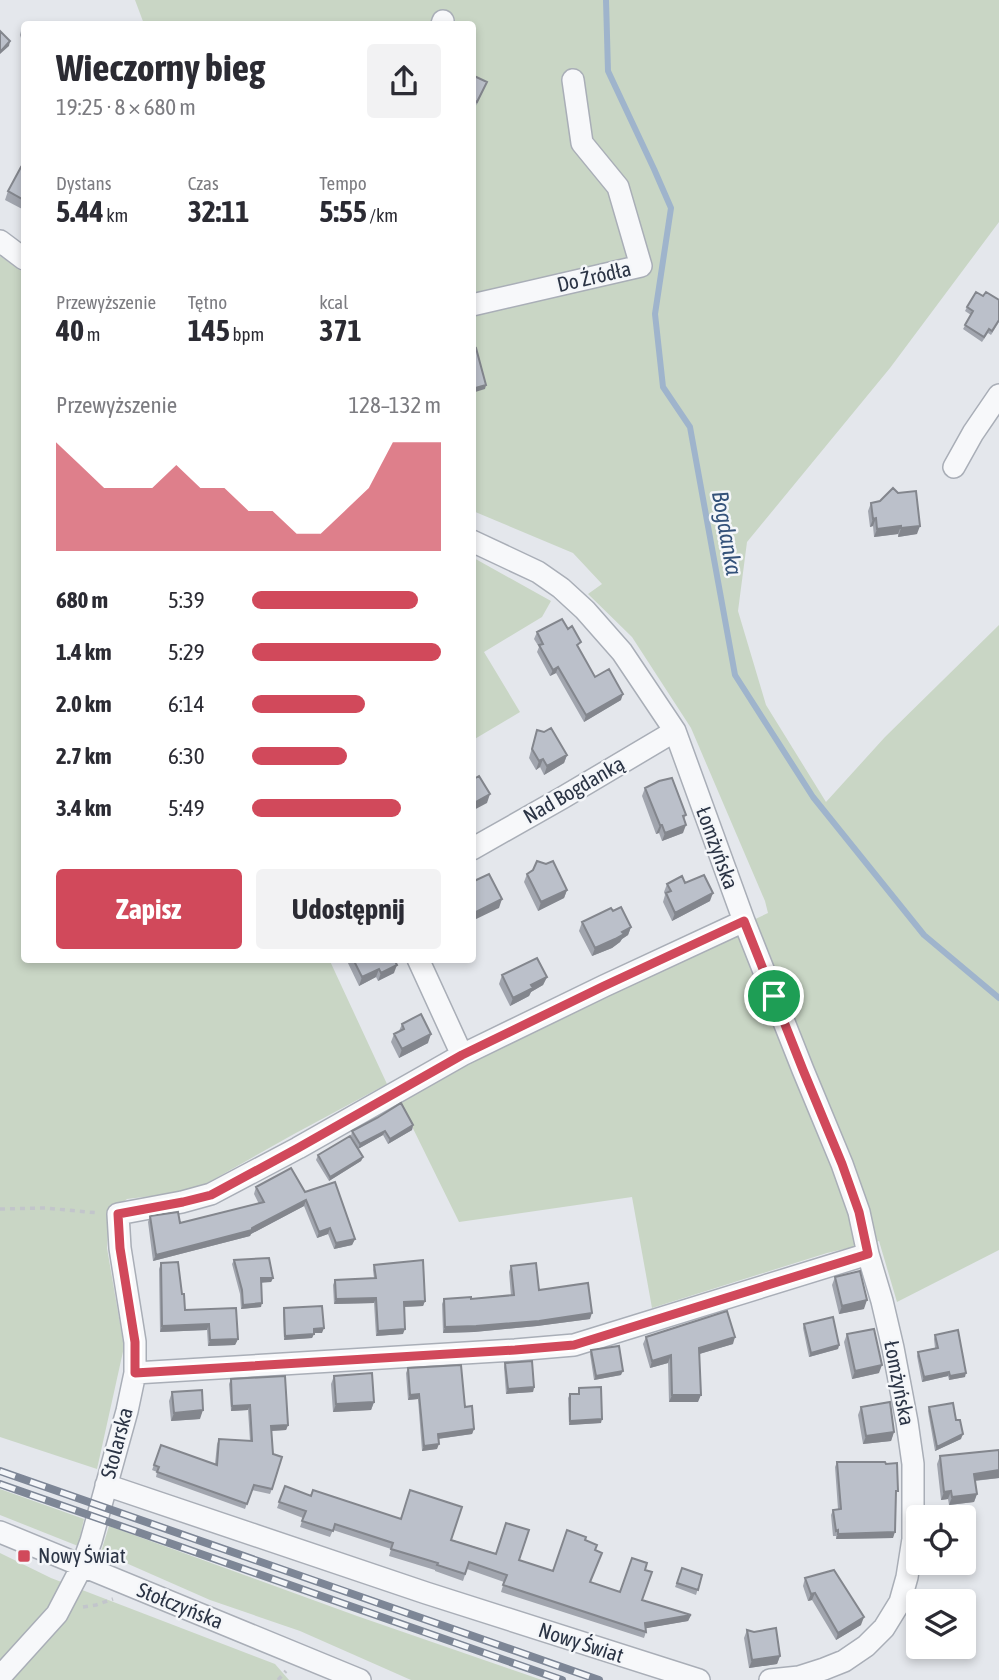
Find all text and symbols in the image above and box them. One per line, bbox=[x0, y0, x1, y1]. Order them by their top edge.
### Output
button: share bbox=[367, 44, 441, 118]
text: Wieczorny bieg bbox=[56, 46, 265, 89]
text: 19:25 · 8 × 680 m bbox=[56, 94, 196, 120]
text: Dystans bbox=[56, 172, 111, 194]
text: Czas bbox=[188, 172, 219, 194]
text: Tempo bbox=[319, 172, 367, 194]
text: 5.44 bbox=[56, 194, 104, 228]
text: 32:11 bbox=[188, 194, 249, 228]
text: 5:55 bbox=[319, 194, 367, 228]
text: km bbox=[104, 204, 128, 226]
text: /km bbox=[367, 204, 398, 226]
street label: Do Źródła bbox=[554, 256, 633, 296]
text: Przewyższenie bbox=[56, 291, 156, 313]
text: Tętno bbox=[188, 291, 227, 313]
text: kcal bbox=[319, 291, 348, 313]
text: 40 bbox=[56, 313, 84, 347]
text: 145 bbox=[188, 313, 230, 347]
text: 371 bbox=[319, 313, 362, 347]
text: m bbox=[84, 323, 101, 345]
text: bpm bbox=[230, 323, 264, 345]
text: Przewyższenie bbox=[56, 392, 177, 418]
text: 128–132 m bbox=[348, 392, 441, 418]
water label: Bogdanka bbox=[707, 489, 747, 578]
text: 680 m bbox=[56, 587, 108, 613]
text: 5:39 bbox=[168, 587, 205, 613]
text: 1.4 km bbox=[56, 639, 112, 665]
text: 5:29 bbox=[168, 639, 205, 665]
text: 2.0 km bbox=[56, 691, 112, 717]
text: 6:14 bbox=[168, 691, 205, 717]
text: 2.7 km bbox=[56, 743, 112, 769]
text: 6:30 bbox=[168, 743, 205, 769]
street label: Nad Bogdanką bbox=[519, 751, 628, 828]
text: 3.4 km bbox=[56, 795, 112, 821]
text: 5:49 bbox=[168, 795, 205, 821]
street label: Łomżyńska bbox=[692, 803, 744, 892]
button: Zapisz bbox=[56, 869, 242, 949]
button: Udostępnij bbox=[256, 869, 441, 949]
pin bbox=[744, 966, 804, 1026]
icon: arrive bbox=[755, 977, 793, 1015]
street label: Łomżyńska bbox=[880, 1338, 920, 1427]
street label: Stolarska bbox=[95, 1405, 137, 1481]
map controls bbox=[906, 1505, 976, 1659]
button: locate bbox=[906, 1505, 976, 1575]
place label: Nowy Świat bbox=[38, 1543, 126, 1567]
marker: Nowy Świat bbox=[16, 1548, 32, 1564]
street label: Stołczyńska bbox=[134, 1577, 227, 1633]
button: layers bbox=[906, 1589, 976, 1659]
street label: Nowy Świat bbox=[536, 1617, 627, 1667]

